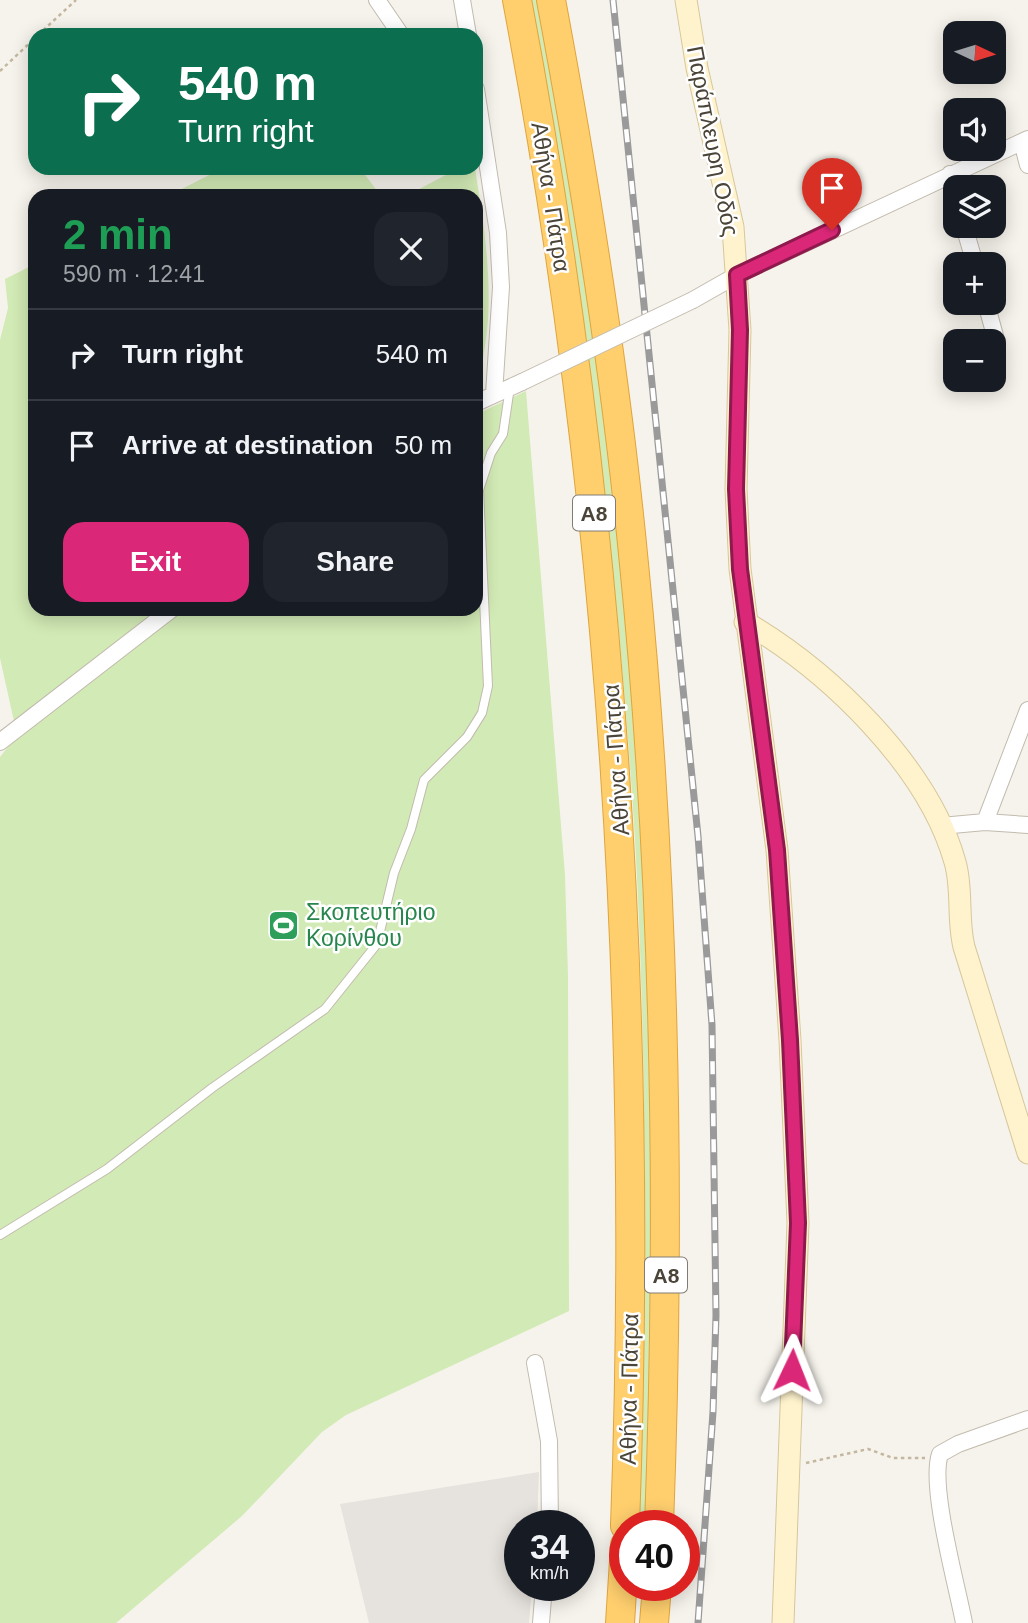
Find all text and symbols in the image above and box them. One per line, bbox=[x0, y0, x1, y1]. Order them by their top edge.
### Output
north arrow bbox=[943, 21, 1006, 84]
map controls bbox=[943, 21, 1006, 392]
street label: Παράπλευρη Οδός bbox=[682, 44, 744, 238]
icon: right bbox=[63, 56, 154, 147]
text: 540 m bbox=[178, 56, 317, 110]
button: sound bbox=[943, 98, 1006, 161]
text: Turn right bbox=[178, 113, 314, 149]
street label: Αθήνα - Πάτρα bbox=[526, 120, 576, 274]
pin bbox=[802, 158, 862, 230]
icon: arrive bbox=[813, 169, 851, 207]
button: layers bbox=[943, 175, 1006, 238]
text: 2 min bbox=[63, 211, 173, 258]
button: close bbox=[374, 212, 448, 286]
button: + bbox=[943, 252, 1006, 315]
text: 590 m · 12:41 bbox=[63, 261, 205, 287]
button: − bbox=[943, 329, 1006, 392]
icon: right bbox=[63, 336, 101, 374]
text: Turn right bbox=[122, 339, 243, 369]
text: 540 m bbox=[376, 339, 448, 369]
icon: arrive bbox=[63, 427, 101, 465]
text: Arrive at destination bbox=[122, 430, 373, 460]
text: 50 m bbox=[394, 430, 452, 460]
road number: Α8 bbox=[573, 496, 615, 530]
button: Exit bbox=[63, 522, 249, 602]
button: Share bbox=[263, 522, 448, 602]
street label: Αθήνα - Πάτρα bbox=[598, 684, 634, 836]
place label: Σκοπευτήριο Κορίνθου bbox=[306, 899, 435, 951]
sports icon: Σκοπευτήριο Κορίνθου bbox=[266, 908, 300, 942]
road number: Α8 bbox=[645, 1258, 687, 1292]
street label: Αθήνα - Πάτρα bbox=[615, 1313, 643, 1465]
position arrow bbox=[755, 1333, 829, 1407]
speed limit sign: 40 bbox=[609, 1510, 700, 1601]
text: 34 bbox=[530, 1527, 569, 1566]
text: km/h bbox=[530, 1563, 569, 1583]

